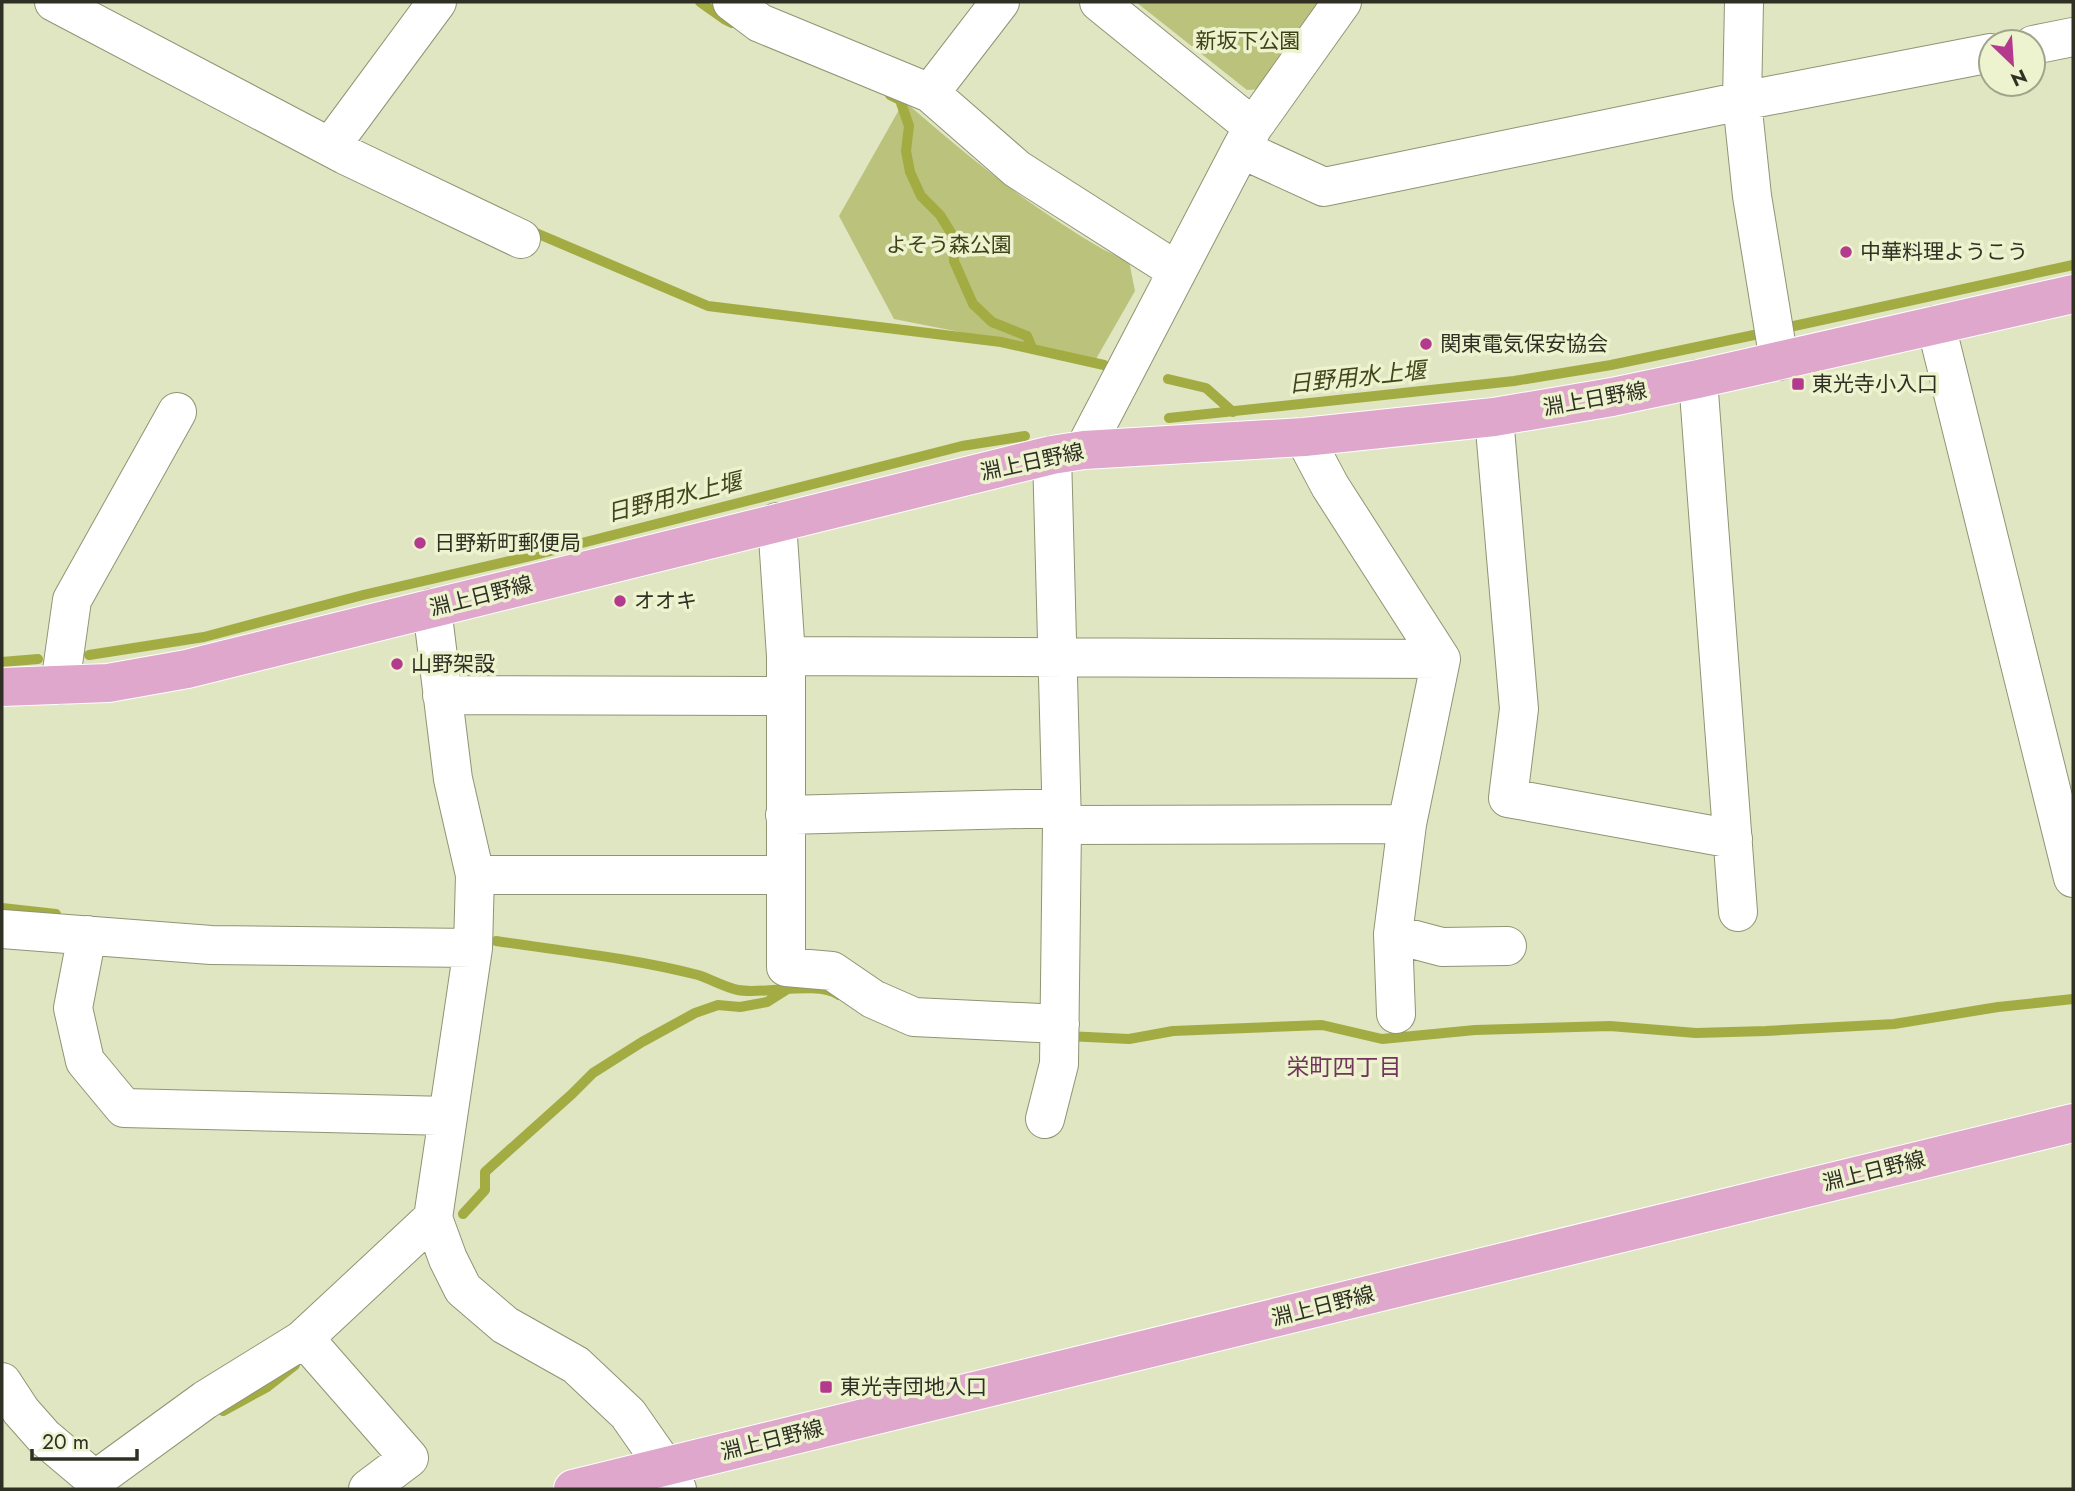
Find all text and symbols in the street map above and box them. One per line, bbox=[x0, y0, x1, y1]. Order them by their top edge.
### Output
park label: 新坂下公園 bbox=[1196, 26, 1301, 56]
north arrow bbox=[1977, 28, 2047, 98]
text: N bbox=[2006, 63, 2032, 93]
park label: よそう森公園 bbox=[886, 230, 1012, 260]
place label: 中華料理ようこう bbox=[1860, 237, 2028, 267]
marker: 中華料理ようこう bbox=[1838, 244, 1854, 260]
place label: 関東電気保安協会 bbox=[1440, 329, 1608, 359]
marker: 関東電気保安協会 bbox=[1418, 336, 1434, 352]
water label: 日野用水上堰 bbox=[1287, 352, 1431, 401]
place label: 東光寺小入口 bbox=[1812, 369, 1938, 399]
street label: 淵上日野線 bbox=[1541, 375, 1649, 423]
marker: 東光寺小入口 bbox=[1790, 376, 1806, 392]
street label: 淵上日野線 bbox=[978, 436, 1086, 488]
water label: 日野用水上堰 bbox=[603, 463, 749, 530]
place label: 日野新町郵便局 bbox=[434, 528, 581, 558]
marker: 日野新町郵便局 bbox=[412, 535, 428, 551]
street label: 淵上日野線 bbox=[426, 569, 536, 623]
place label: オオキ bbox=[634, 586, 697, 616]
marker: オオキ bbox=[612, 593, 628, 609]
place label: 山野架設 bbox=[411, 649, 495, 679]
marker: 山野架設 bbox=[389, 656, 405, 672]
district label: 栄町四丁目 bbox=[1287, 1050, 1402, 1084]
street label: 淵上日野線 bbox=[1819, 1144, 1929, 1198]
street label: 淵上日野線 bbox=[1268, 1279, 1378, 1333]
place label: 東光寺団地入口 bbox=[840, 1372, 987, 1402]
marker: 東光寺団地入口 bbox=[818, 1379, 834, 1395]
street label: 淵上日野線 bbox=[717, 1413, 827, 1467]
scale bar bbox=[32, 1418, 136, 1462]
text: 20 m bbox=[42, 1427, 89, 1457]

